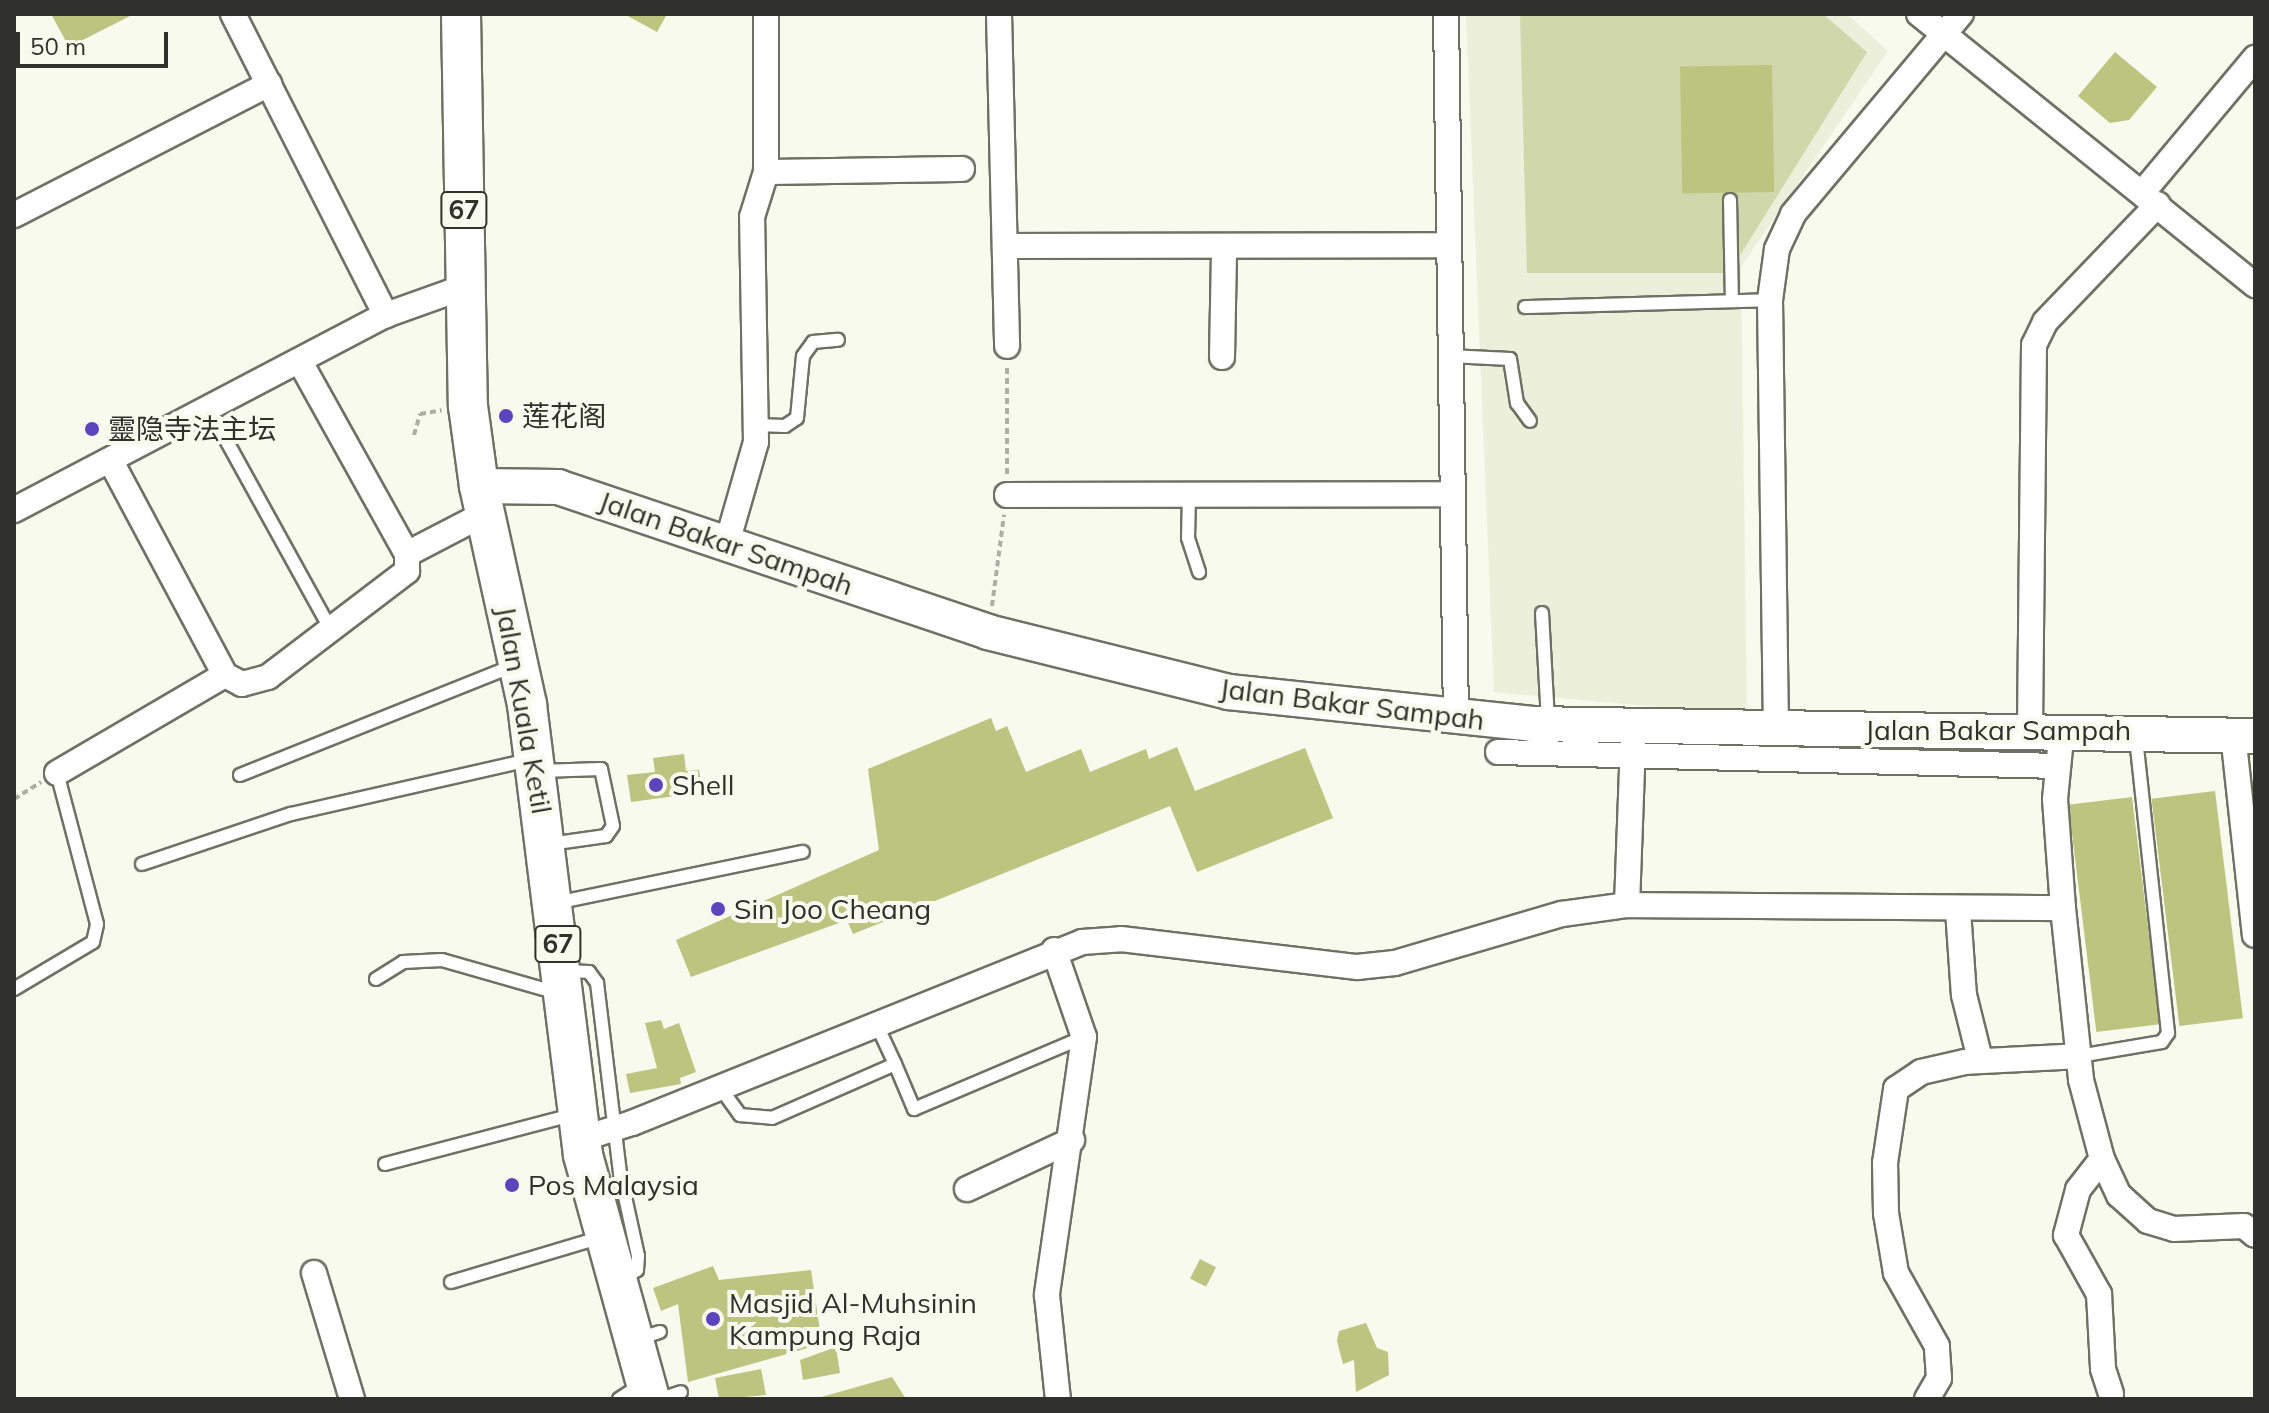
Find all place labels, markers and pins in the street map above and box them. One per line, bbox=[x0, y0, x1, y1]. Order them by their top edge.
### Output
place label: 莲花阁 bbox=[522, 399, 606, 433]
marker: 莲花阁 bbox=[497, 407, 515, 425]
place label: 靈隐寺法主坛 bbox=[108, 412, 276, 446]
marker: 靈隐寺法主坛 bbox=[83, 420, 101, 438]
place label: Shell bbox=[672, 768, 734, 802]
marker: Shell bbox=[647, 776, 665, 794]
place label: Sin Joo Cheang bbox=[734, 892, 931, 926]
marker: Sin Joo Cheang bbox=[709, 900, 727, 918]
place label: Pos Malaysia bbox=[528, 1168, 699, 1202]
marker: Pos Malaysia bbox=[503, 1176, 521, 1194]
place label: Masjid Al-Muhsinin Kampung Raja bbox=[729, 1286, 977, 1352]
marker: Masjid Al-Muhsinin Kampung Raja bbox=[704, 1310, 722, 1328]

